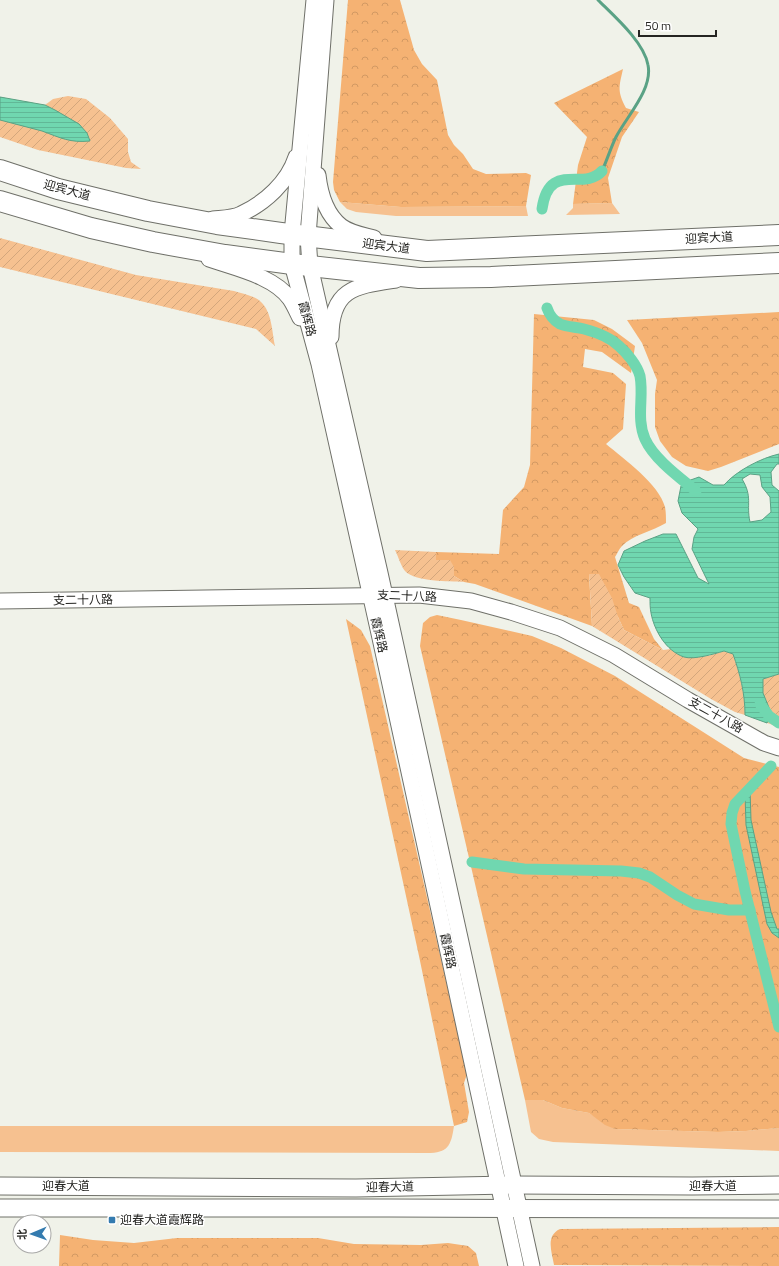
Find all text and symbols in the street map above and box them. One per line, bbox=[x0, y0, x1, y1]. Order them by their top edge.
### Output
scale bar bbox=[639, 12, 716, 38]
text: 50 m bbox=[645, 16, 671, 35]
street label: 迎宾大道 bbox=[41, 174, 93, 205]
street label: 迎宾大道 bbox=[685, 227, 733, 248]
street label: 迎宾大道 bbox=[361, 233, 411, 258]
street label: 霞辉路 bbox=[294, 299, 321, 339]
street label: 支二十八路 bbox=[377, 585, 437, 606]
street label: 支二十八路 bbox=[53, 589, 113, 610]
street label: 霞辉路 bbox=[366, 615, 393, 655]
street label: 支二十八路 bbox=[685, 692, 747, 737]
street label: 霞辉路 bbox=[435, 931, 462, 970]
street label: 迎春大道 bbox=[42, 1176, 90, 1195]
street label: 迎春大道 bbox=[689, 1176, 737, 1195]
street label: 迎春大道 bbox=[366, 1177, 414, 1196]
place label: 迎春大道霞辉路 bbox=[120, 1210, 204, 1229]
north arrow bbox=[12, 1214, 52, 1254]
marker: 迎春大道霞辉路 bbox=[107, 1215, 117, 1225]
text: 北 bbox=[14, 1229, 30, 1240]

